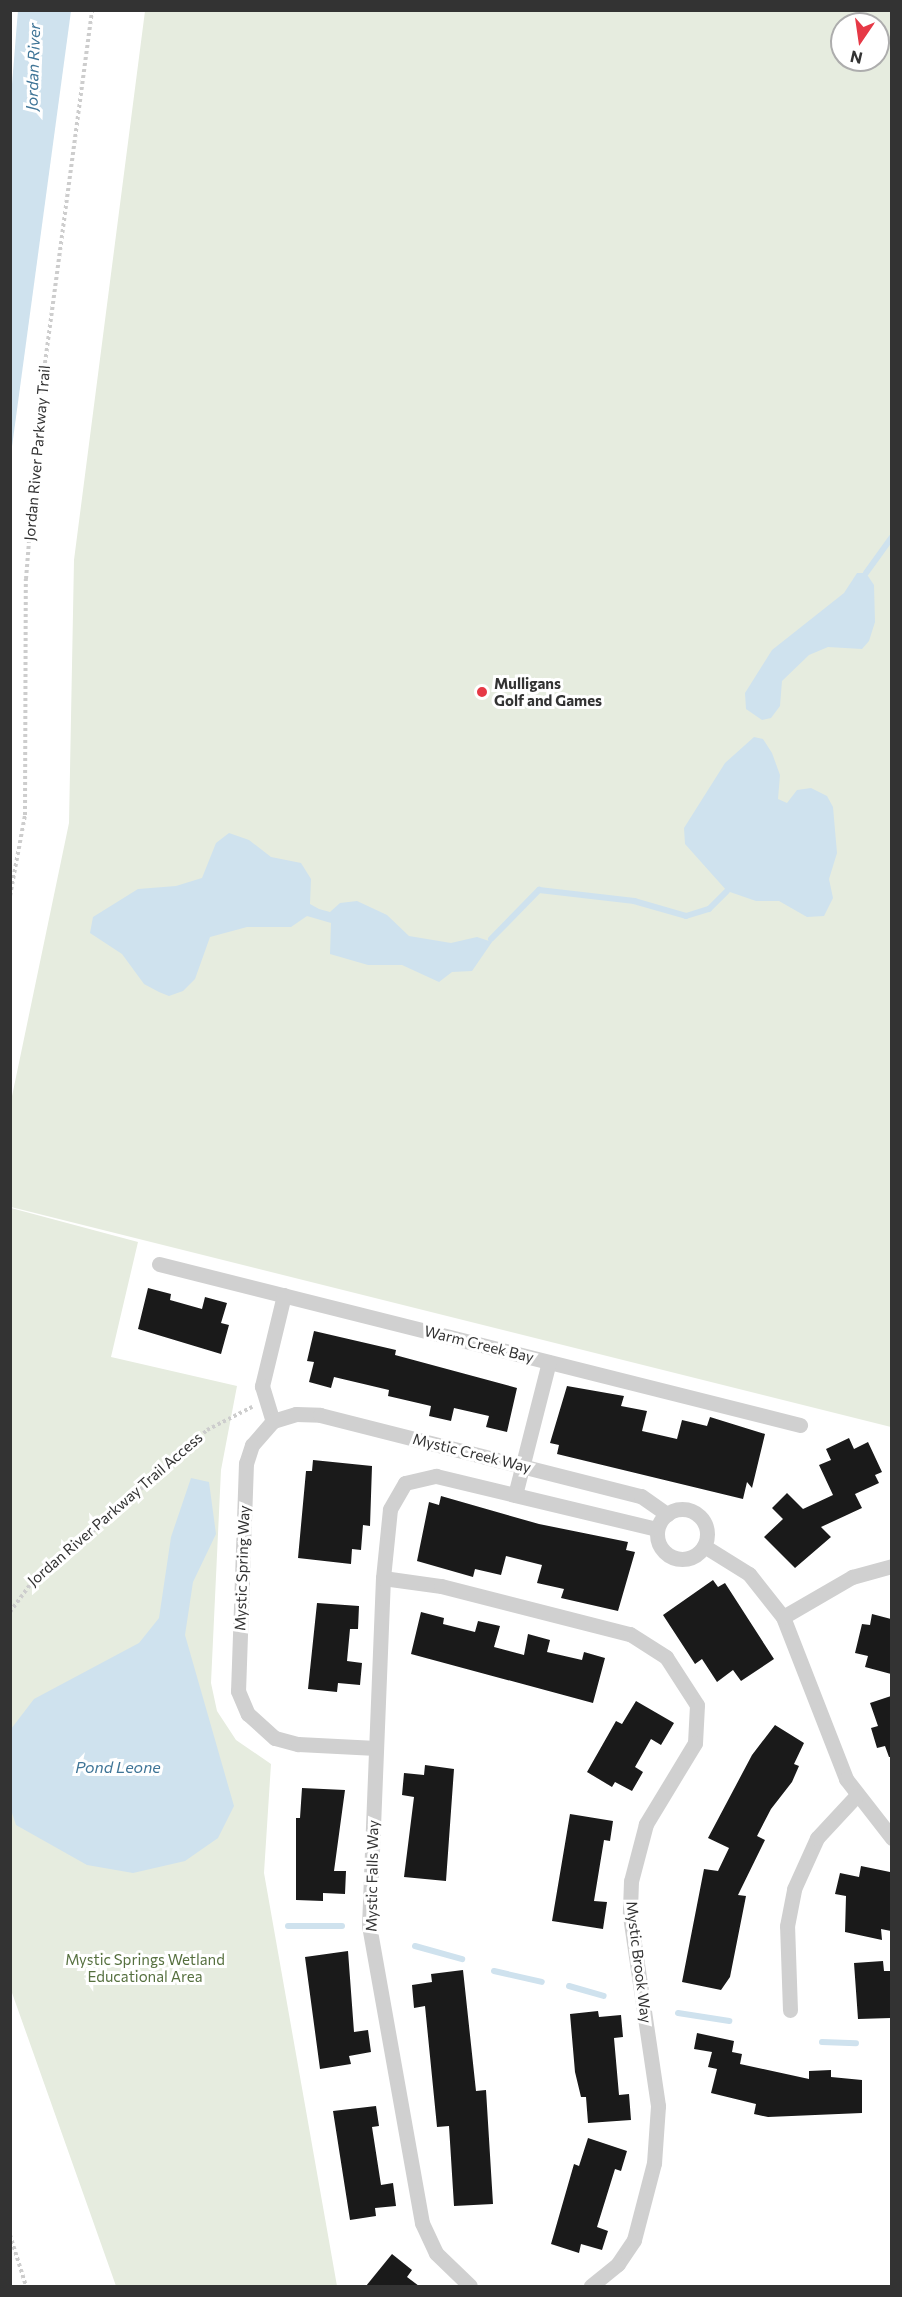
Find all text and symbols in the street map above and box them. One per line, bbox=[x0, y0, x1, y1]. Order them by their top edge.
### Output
north arrow bbox=[830, 12, 890, 72]
water label: Jordan River bbox=[22, 23, 44, 111]
text: N bbox=[848, 47, 864, 69]
street label: Jordan River Parkway Trail bbox=[20, 364, 54, 542]
place label: Mulligans Golf and Games bbox=[494, 674, 602, 709]
marker: Mulligans Golf and Games bbox=[475, 685, 489, 699]
street label: Warm Creek Bay bbox=[422, 1322, 536, 1366]
street label: Jordan River Parkway Trail Access bbox=[24, 1428, 206, 1590]
street label: Mystic Creek Way bbox=[411, 1430, 533, 1476]
street label: Mystic Spring Way bbox=[231, 1505, 253, 1631]
water label: Pond Leone bbox=[75, 1757, 161, 1777]
street label: Mystic Falls Way bbox=[362, 1820, 382, 1932]
street label: Mystic Brook Way bbox=[623, 1900, 655, 2024]
park label: Mystic Springs Wetland Educational Area bbox=[65, 1950, 225, 1985]

